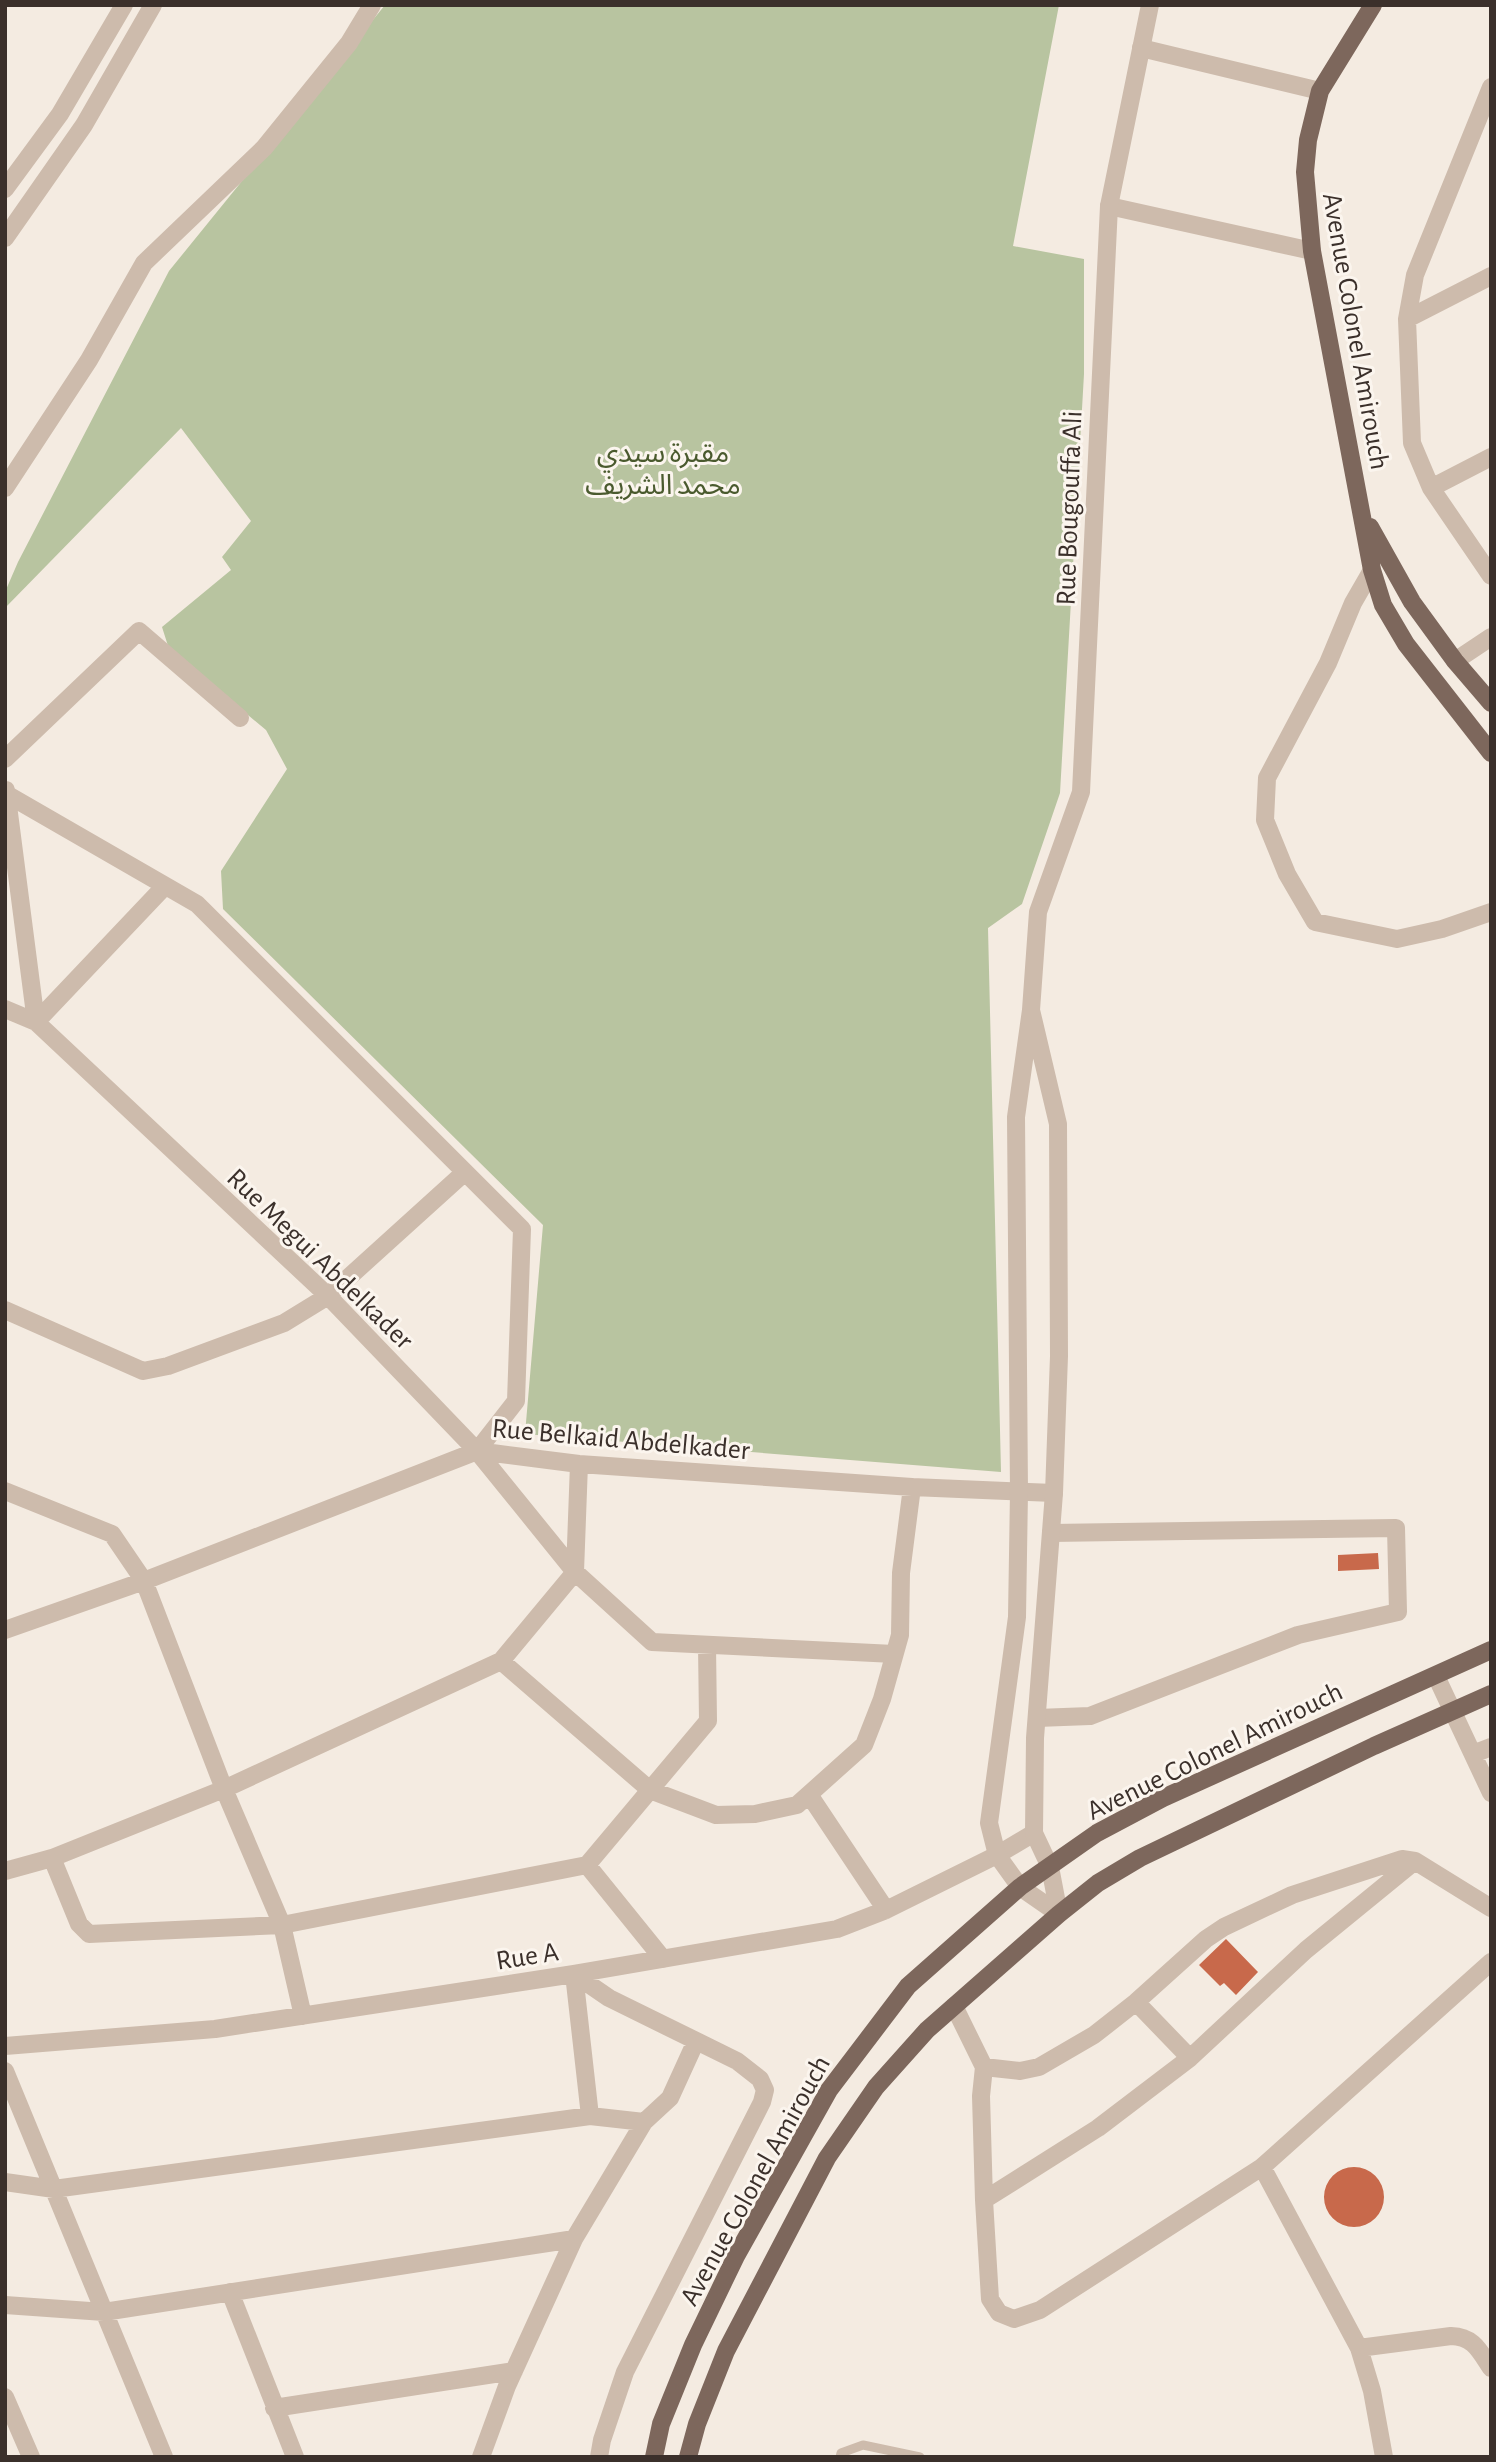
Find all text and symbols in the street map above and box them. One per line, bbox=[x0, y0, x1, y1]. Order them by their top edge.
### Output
street label: Avenue Colonel Amirouch bbox=[1317, 191, 1393, 472]
street label: Rue Bougouffa Ali bbox=[1053, 410, 1087, 606]
park label: مقبرة سيدي محمد الشريف bbox=[585, 440, 741, 501]
street label: Rue Megui Abdelkader bbox=[221, 1164, 418, 1355]
street label: Rue Belkaid Abdelkader bbox=[491, 1415, 751, 1465]
street label: Avenue Colonel Amirouch bbox=[1083, 1678, 1347, 1826]
street label: Rue A bbox=[494, 1938, 561, 1976]
street label: Avenue Colonel Amirouch bbox=[675, 2051, 836, 2311]

